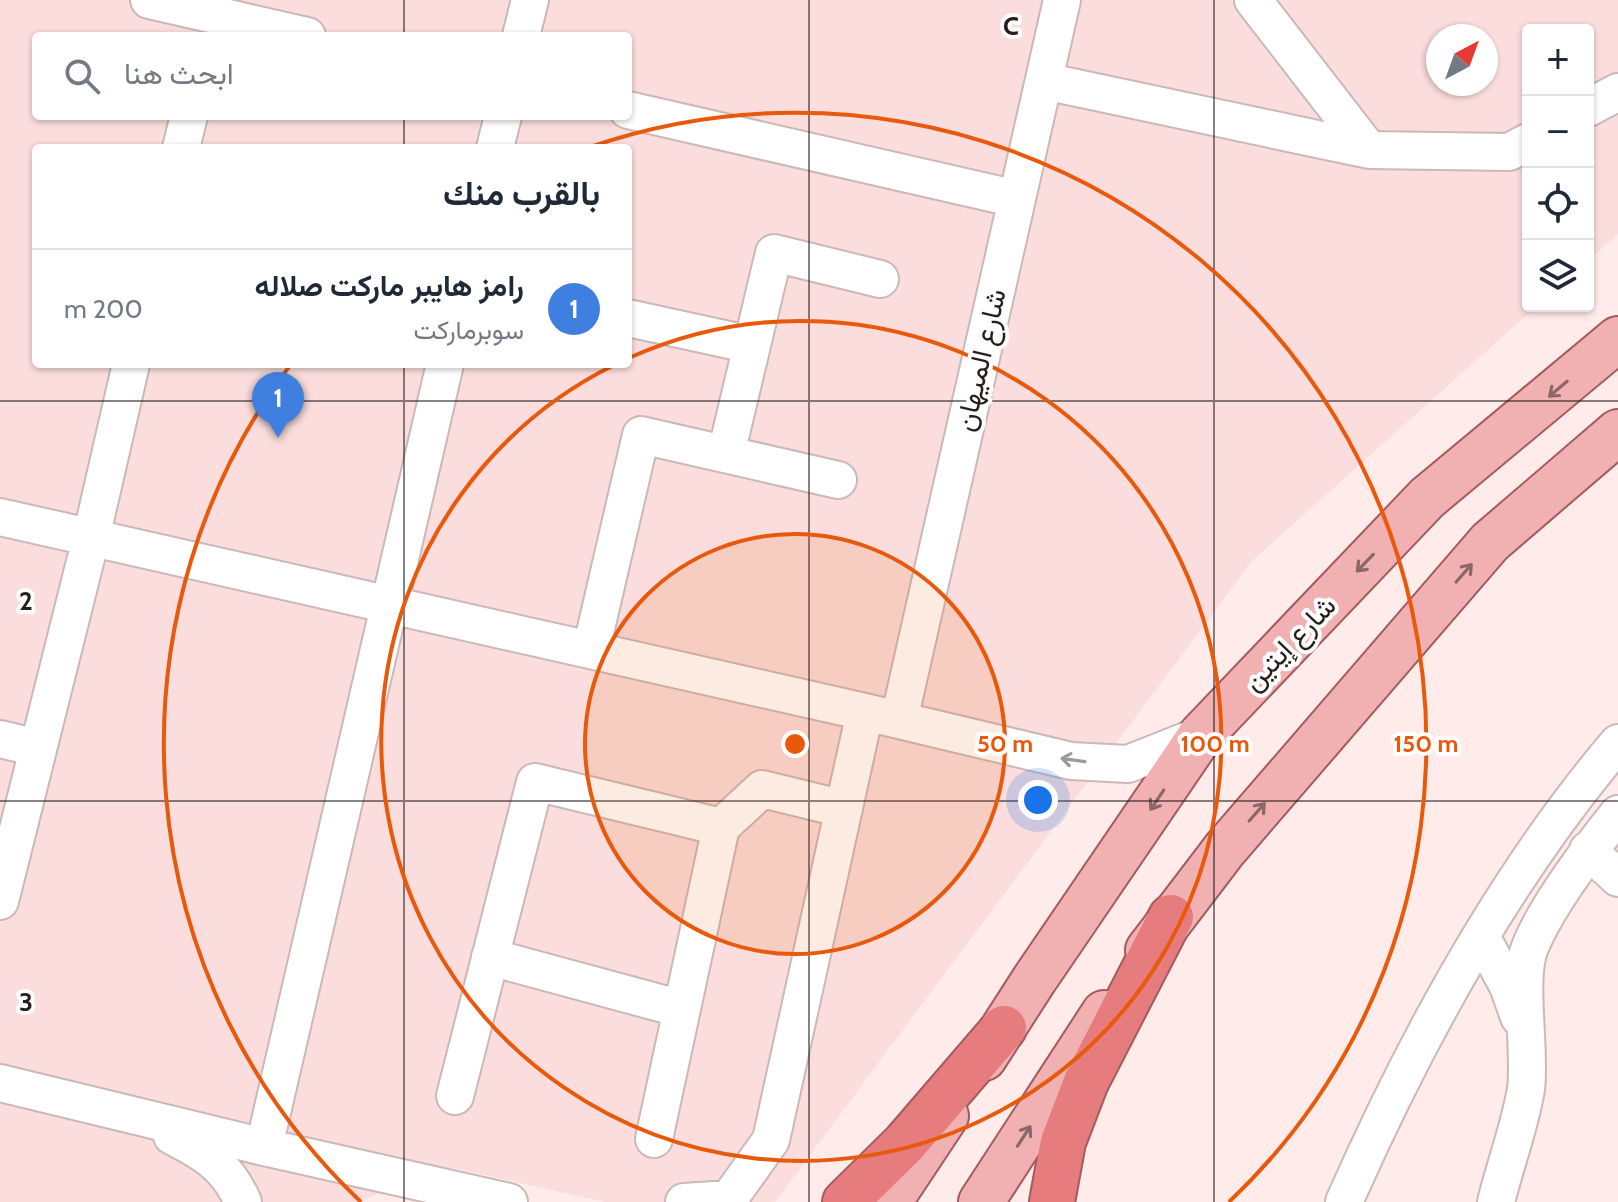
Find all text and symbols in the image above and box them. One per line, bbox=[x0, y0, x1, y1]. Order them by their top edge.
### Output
text: C bbox=[1003, 10, 1019, 42]
north arrow bbox=[1426, 24, 1498, 96]
map controls bbox=[1522, 24, 1594, 312]
button: + bbox=[1522, 24, 1594, 96]
search box bbox=[32, 32, 632, 120]
icon: search bbox=[60, 54, 104, 98]
text: ابحث هنا bbox=[124, 55, 234, 92]
button: − bbox=[1522, 96, 1594, 168]
button: locate bbox=[1522, 168, 1594, 240]
text: بالقرب منك bbox=[443, 172, 600, 214]
button: layers bbox=[1522, 240, 1594, 312]
text: رامز هايبر ماركت صلاله bbox=[254, 267, 524, 304]
street label: شارع الميهان bbox=[947, 285, 1015, 435]
text: 200 m bbox=[64, 293, 143, 325]
text: 1 bbox=[569, 293, 579, 325]
text: سوبرماركت bbox=[413, 314, 524, 346]
pin: 1 bbox=[252, 372, 304, 438]
one-way arrow bbox=[1548, 380, 1569, 398]
one-way arrow bbox=[1356, 553, 1375, 573]
one-way arrow bbox=[1454, 564, 1472, 584]
text: 2 bbox=[19, 585, 33, 617]
street label: شارع إيتين bbox=[1235, 588, 1344, 699]
text: 50 m bbox=[977, 729, 1033, 758]
text: 100 m bbox=[1180, 729, 1250, 758]
text: 150 m bbox=[1394, 729, 1458, 758]
centre of rings bbox=[781, 730, 809, 758]
one-way arrow bbox=[1061, 752, 1086, 767]
your location bbox=[1018, 780, 1058, 820]
one-way arrow bbox=[1149, 788, 1165, 810]
one-way arrow bbox=[1248, 802, 1266, 823]
text: 3 bbox=[19, 986, 33, 1018]
one-way arrow bbox=[1015, 1126, 1032, 1148]

